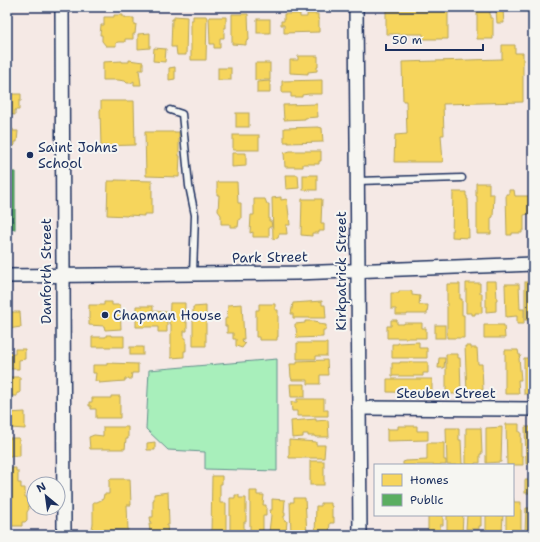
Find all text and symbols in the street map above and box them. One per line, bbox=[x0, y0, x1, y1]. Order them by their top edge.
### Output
scale bar bbox=[386, 26, 483, 52]
text: 50 m bbox=[392, 32, 422, 48]
place label: Saint Johns School bbox=[38, 138, 118, 172]
marker: Saint Johns School bbox=[25, 150, 35, 160]
street label: Kirkpatrick Street bbox=[332, 211, 350, 331]
street label: Danforth Street bbox=[37, 218, 55, 324]
street label: Park Street bbox=[232, 247, 308, 267]
place label: Chapman House bbox=[113, 306, 222, 324]
marker: Chapman House bbox=[100, 310, 110, 320]
street label: Steuben Street bbox=[396, 384, 496, 402]
legend bbox=[374, 464, 514, 516]
text: Homes bbox=[410, 472, 449, 488]
north arrow bbox=[26, 476, 66, 516]
text: N bbox=[34, 479, 49, 496]
text: Public bbox=[410, 492, 444, 508]

